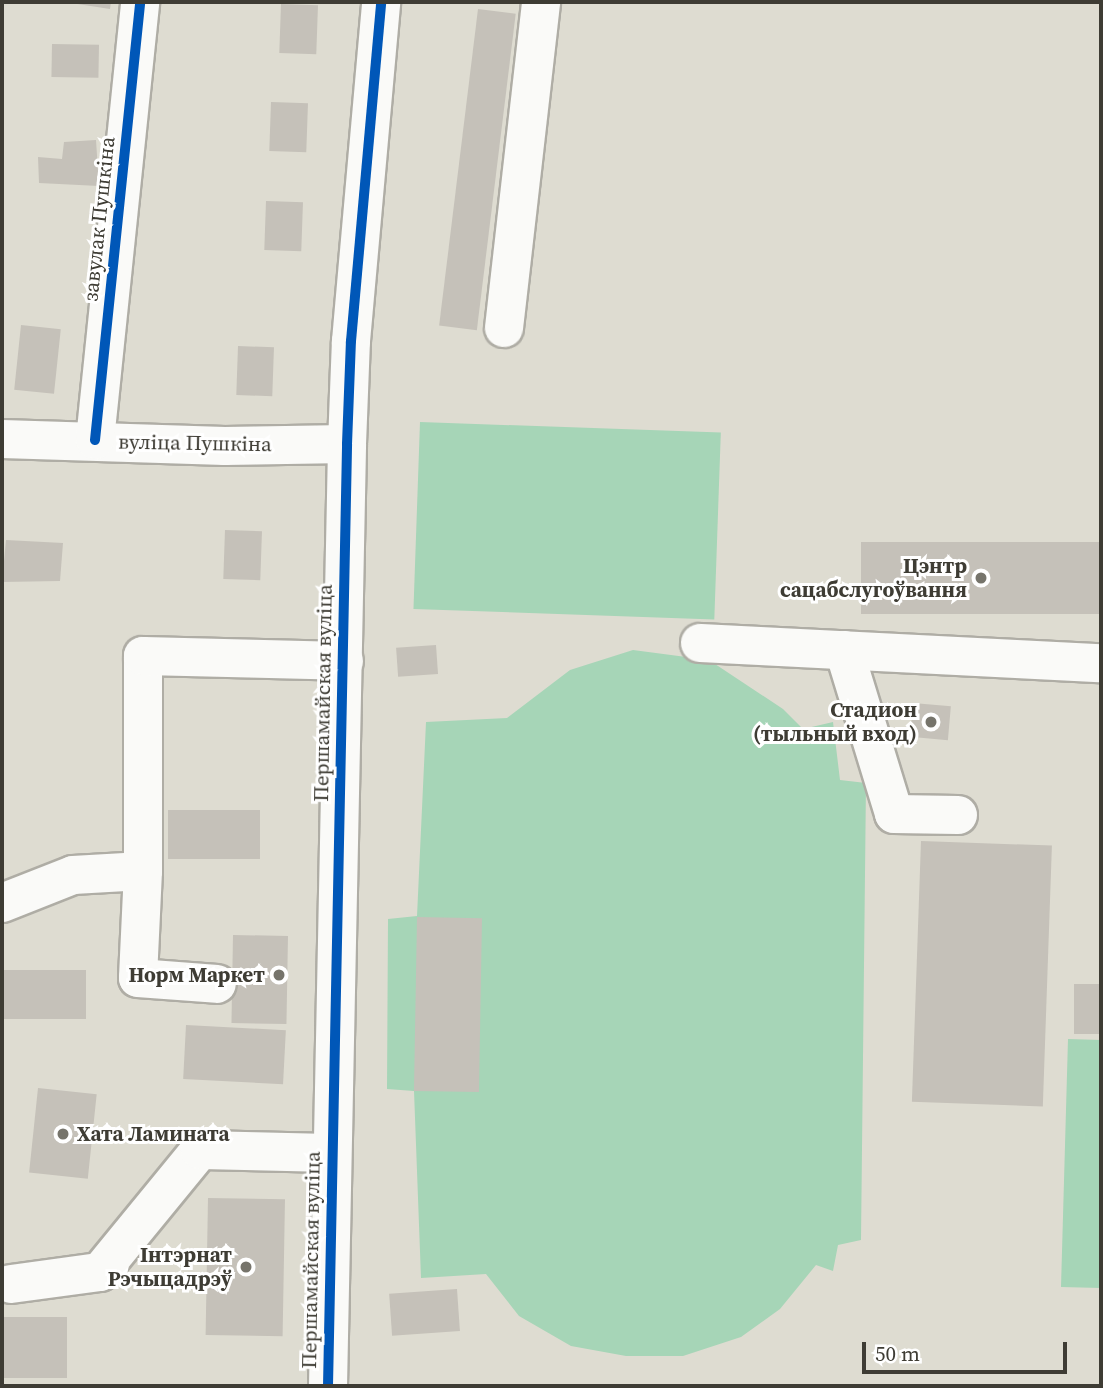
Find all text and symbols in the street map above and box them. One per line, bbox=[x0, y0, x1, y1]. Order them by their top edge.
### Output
street label: завулак Пушкіна bbox=[78, 135, 120, 303]
street label: вуліца Пушкіна bbox=[118, 429, 272, 457]
place label: Цэнтр сацабслугоўвання bbox=[780, 553, 967, 603]
marker: Цэнтр сацабслугоўвання bbox=[973, 570, 989, 586]
street label: Першамайская вуліца bbox=[309, 584, 337, 802]
place label: Стадион (тыльный вход) bbox=[753, 697, 917, 747]
marker: Стадион (тыльный вход) bbox=[923, 714, 939, 730]
place label: Норм Маркет bbox=[128, 962, 265, 988]
marker: Норм Маркет bbox=[271, 967, 287, 983]
place label: Хата Ламината bbox=[77, 1121, 230, 1147]
marker: Хата Ламината bbox=[55, 1126, 71, 1142]
street label: Першамайская вуліца bbox=[297, 1151, 325, 1369]
place label: Інтэрнат Рэчыцадрэў bbox=[108, 1242, 232, 1292]
marker: Інтэрнат Рэчыцадрэў bbox=[238, 1259, 254, 1275]
scale bar bbox=[865, 1328, 1070, 1372]
text: 50 m bbox=[875, 1339, 920, 1368]

